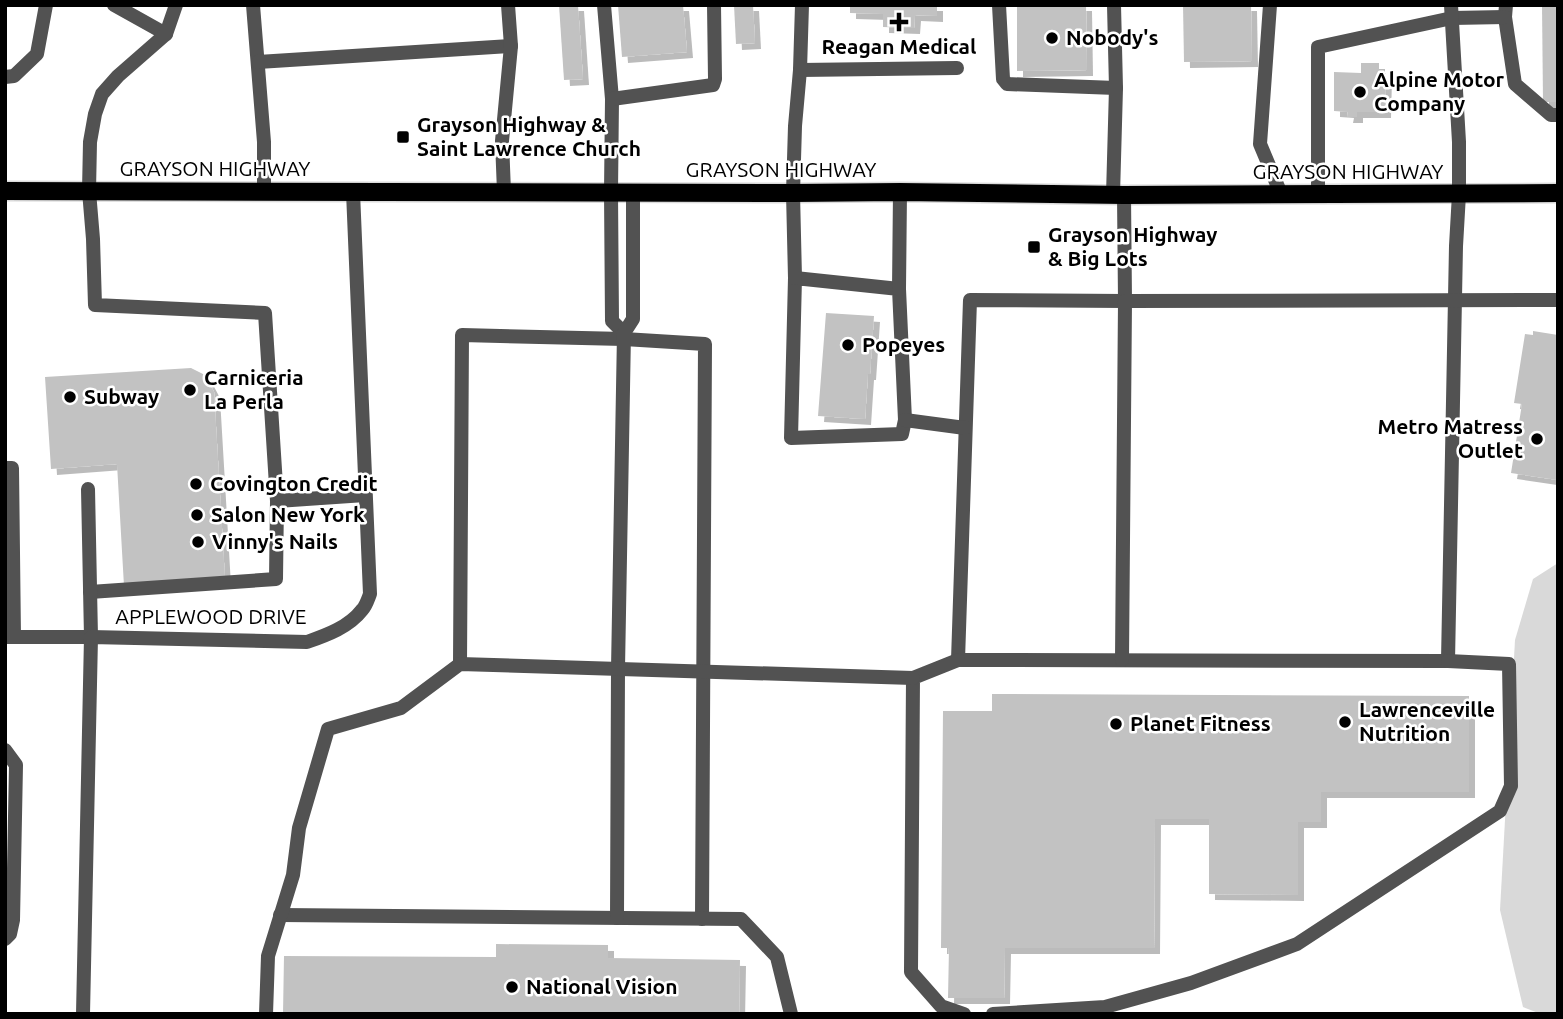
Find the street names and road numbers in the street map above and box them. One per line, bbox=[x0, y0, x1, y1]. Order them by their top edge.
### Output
street label: GRAYSON HIGHWAY bbox=[119, 156, 311, 180]
street label: GRAYSON HIGHWAY bbox=[685, 157, 877, 181]
street label: GRAYSON HIGHWAY bbox=[1252, 159, 1444, 183]
street label: APPLEWOOD DRIVE bbox=[115, 604, 307, 628]

